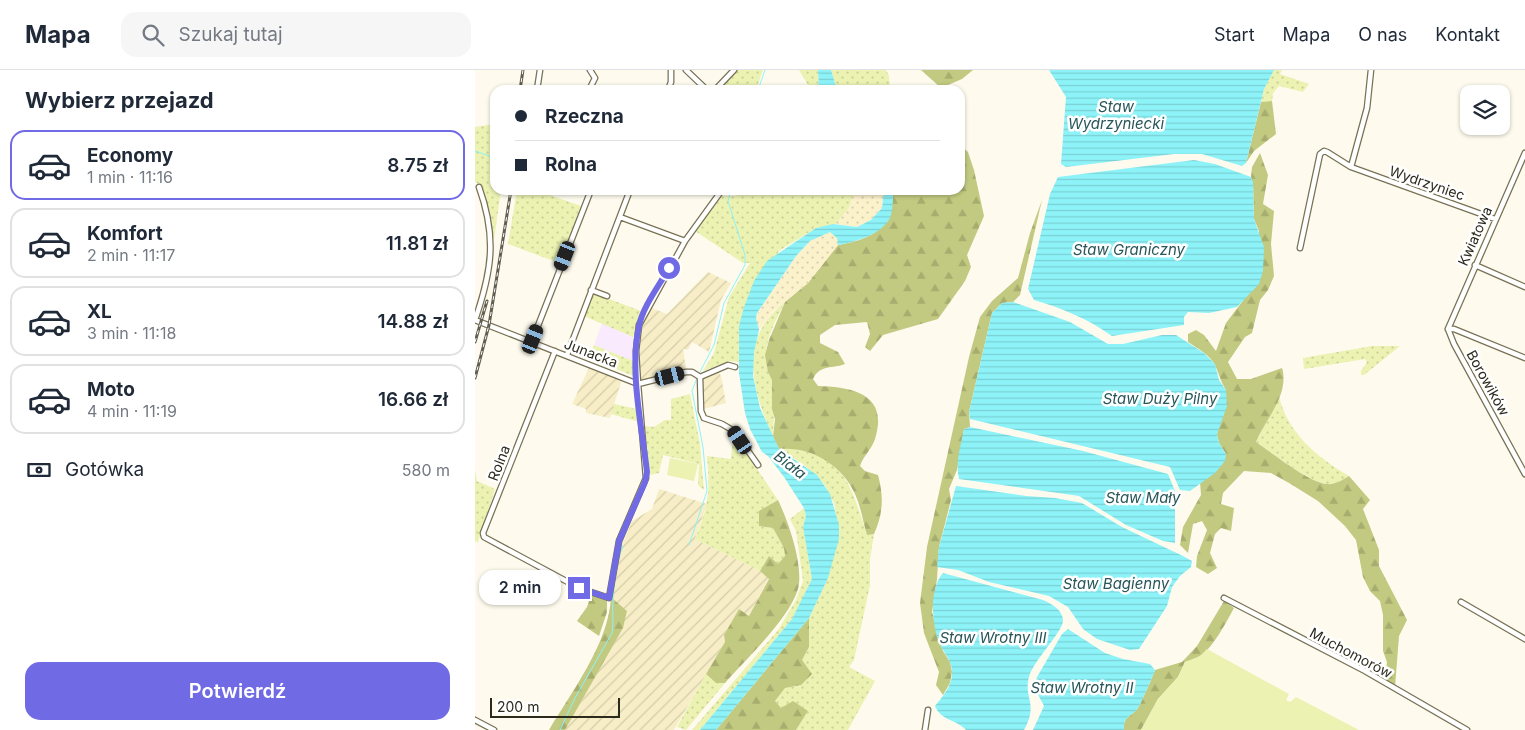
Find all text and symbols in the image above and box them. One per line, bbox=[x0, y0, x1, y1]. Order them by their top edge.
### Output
search box bbox=[121, 12, 471, 57]
text: Mapa bbox=[25, 20, 91, 49]
icon: search bbox=[139, 21, 167, 49]
text: Szukaj tutaj bbox=[179, 23, 283, 46]
text: Start bbox=[1214, 24, 1255, 45]
text: Mapa bbox=[1283, 24, 1330, 45]
text: O nas bbox=[1358, 24, 1407, 45]
text: Kontakt bbox=[1435, 24, 1500, 45]
map controls bbox=[1460, 85, 1510, 135]
button: layers bbox=[1460, 85, 1510, 135]
text: Wybierz przejazd bbox=[25, 87, 214, 113]
water label: Staw Wydrzyniecki bbox=[1068, 97, 1164, 133]
text: Rzeczna bbox=[545, 105, 624, 128]
icon: car bbox=[27, 143, 72, 188]
text: Economy bbox=[87, 144, 173, 167]
text: Rolna bbox=[545, 153, 597, 176]
text: 8.75 zł bbox=[387, 154, 448, 177]
street label: Wydrzyniec bbox=[1387, 162, 1467, 203]
text: 1 min · 11:16 bbox=[87, 167, 173, 187]
street label: Kwiatowa bbox=[1454, 203, 1495, 268]
icon: car bbox=[27, 221, 72, 266]
text: Komfort bbox=[87, 222, 163, 245]
text: 11.81 zł bbox=[386, 232, 448, 255]
car bbox=[552, 239, 577, 273]
water label: Staw Graniczny bbox=[1073, 240, 1186, 259]
text: 2 min · 11:17 bbox=[87, 245, 175, 265]
route start bbox=[658, 257, 680, 279]
icon: car bbox=[27, 299, 72, 344]
text: XL bbox=[87, 300, 112, 323]
text: 14.88 zł bbox=[378, 310, 448, 333]
car bbox=[520, 322, 545, 356]
text: 3 min · 11:18 bbox=[87, 323, 176, 343]
street label: Junacka bbox=[562, 335, 620, 370]
street label: Borowików bbox=[1463, 347, 1513, 419]
car bbox=[653, 365, 686, 387]
icon: car bbox=[27, 377, 72, 422]
text: Moto bbox=[87, 378, 135, 401]
text: 16.66 zł bbox=[378, 388, 448, 411]
water label: Staw Duży Pilny bbox=[1103, 389, 1218, 408]
text: 4 min · 11:19 bbox=[87, 401, 177, 421]
car bbox=[725, 423, 754, 457]
street label: Rolna bbox=[484, 443, 513, 483]
water label: Biała bbox=[770, 446, 810, 483]
icon: cash bbox=[25, 456, 53, 484]
text: Gotówka bbox=[65, 458, 144, 481]
text: 580 m bbox=[402, 460, 450, 480]
water label: Staw Mały bbox=[1106, 488, 1181, 507]
callout: 2 min bbox=[479, 570, 561, 606]
water label: Staw Bagienny bbox=[1063, 574, 1170, 593]
text: 2 min bbox=[499, 577, 541, 597]
route end bbox=[568, 577, 590, 599]
street label: Muchomorów bbox=[1307, 624, 1395, 681]
water label: Staw Wrotny III bbox=[939, 628, 1047, 647]
button: Potwierdź bbox=[25, 662, 450, 720]
water label: Staw Wrotny II bbox=[1030, 678, 1134, 697]
scale bar bbox=[490, 695, 620, 718]
text: 200 m bbox=[497, 698, 539, 715]

